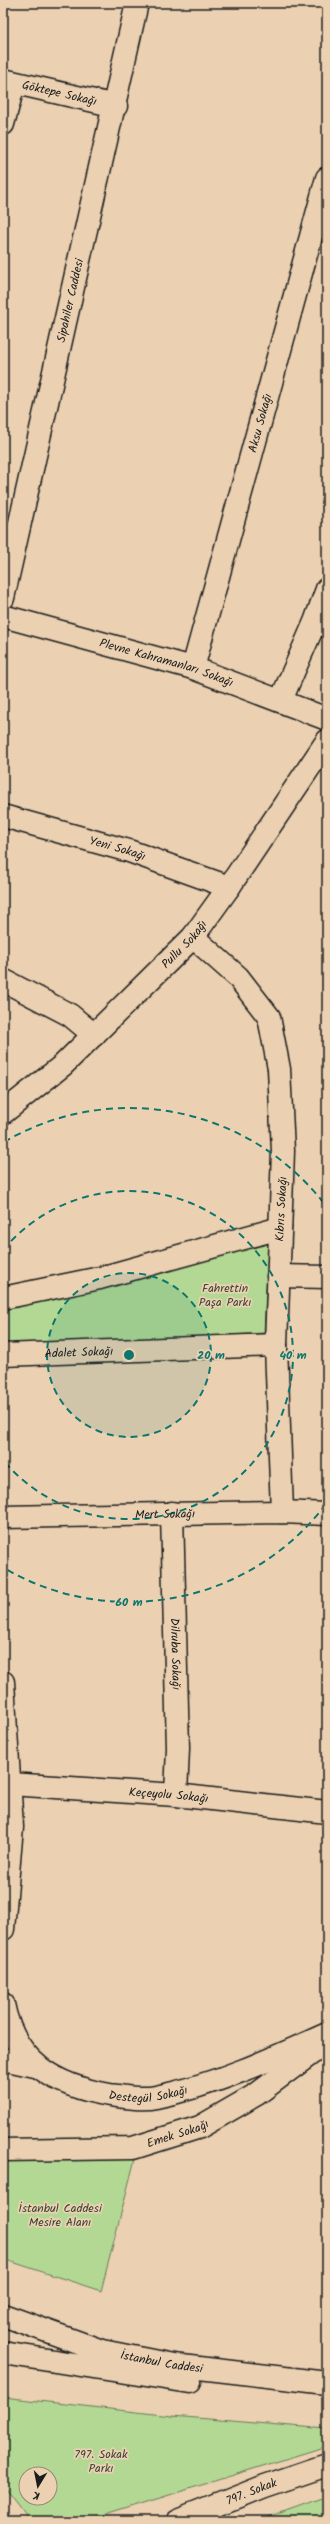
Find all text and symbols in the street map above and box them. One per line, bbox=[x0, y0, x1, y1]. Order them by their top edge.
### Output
street label: Göktepe Sokağı bbox=[20, 76, 99, 111]
street label: Sipahiler Caddesi bbox=[52, 256, 89, 344]
street label: Aksu Sokağı bbox=[243, 391, 278, 455]
street label: Plevne Kahramanları Sokağı bbox=[97, 634, 236, 693]
street label: Yeni Sokağı bbox=[87, 831, 148, 866]
street label: Pullu Sokağı bbox=[157, 916, 212, 973]
street label: Kıbrıs Sokağı bbox=[270, 1176, 293, 1242]
park label: Fahrettin Paşa Parkı bbox=[199, 1279, 251, 1312]
street label: Adalet Sokağı bbox=[44, 1342, 114, 1363]
text: 20 m bbox=[197, 1346, 225, 1365]
text: 40 m bbox=[279, 1346, 307, 1365]
centre of rings bbox=[122, 1348, 136, 1362]
street label: Mert Sokağı bbox=[135, 1505, 195, 1525]
text: 60 m bbox=[115, 1593, 143, 1612]
street label: Dilruba Sokağı bbox=[165, 1618, 186, 1690]
street label: Keçeyolu Sokağı bbox=[128, 1783, 209, 1809]
street label: Destegül Sokağı bbox=[107, 2081, 190, 2108]
street label: Emek Sokağı bbox=[144, 2115, 213, 2153]
park label: İstanbul Caddesi Mesire Alanı bbox=[18, 2199, 103, 2232]
street label: İstanbul Caddesi bbox=[119, 2346, 205, 2379]
park label: 797. Sokak Parkı bbox=[74, 2445, 128, 2478]
north arrow bbox=[18, 2466, 58, 2506]
street label: 797. Sokak bbox=[223, 2474, 280, 2511]
text: K bbox=[31, 2485, 41, 2504]

